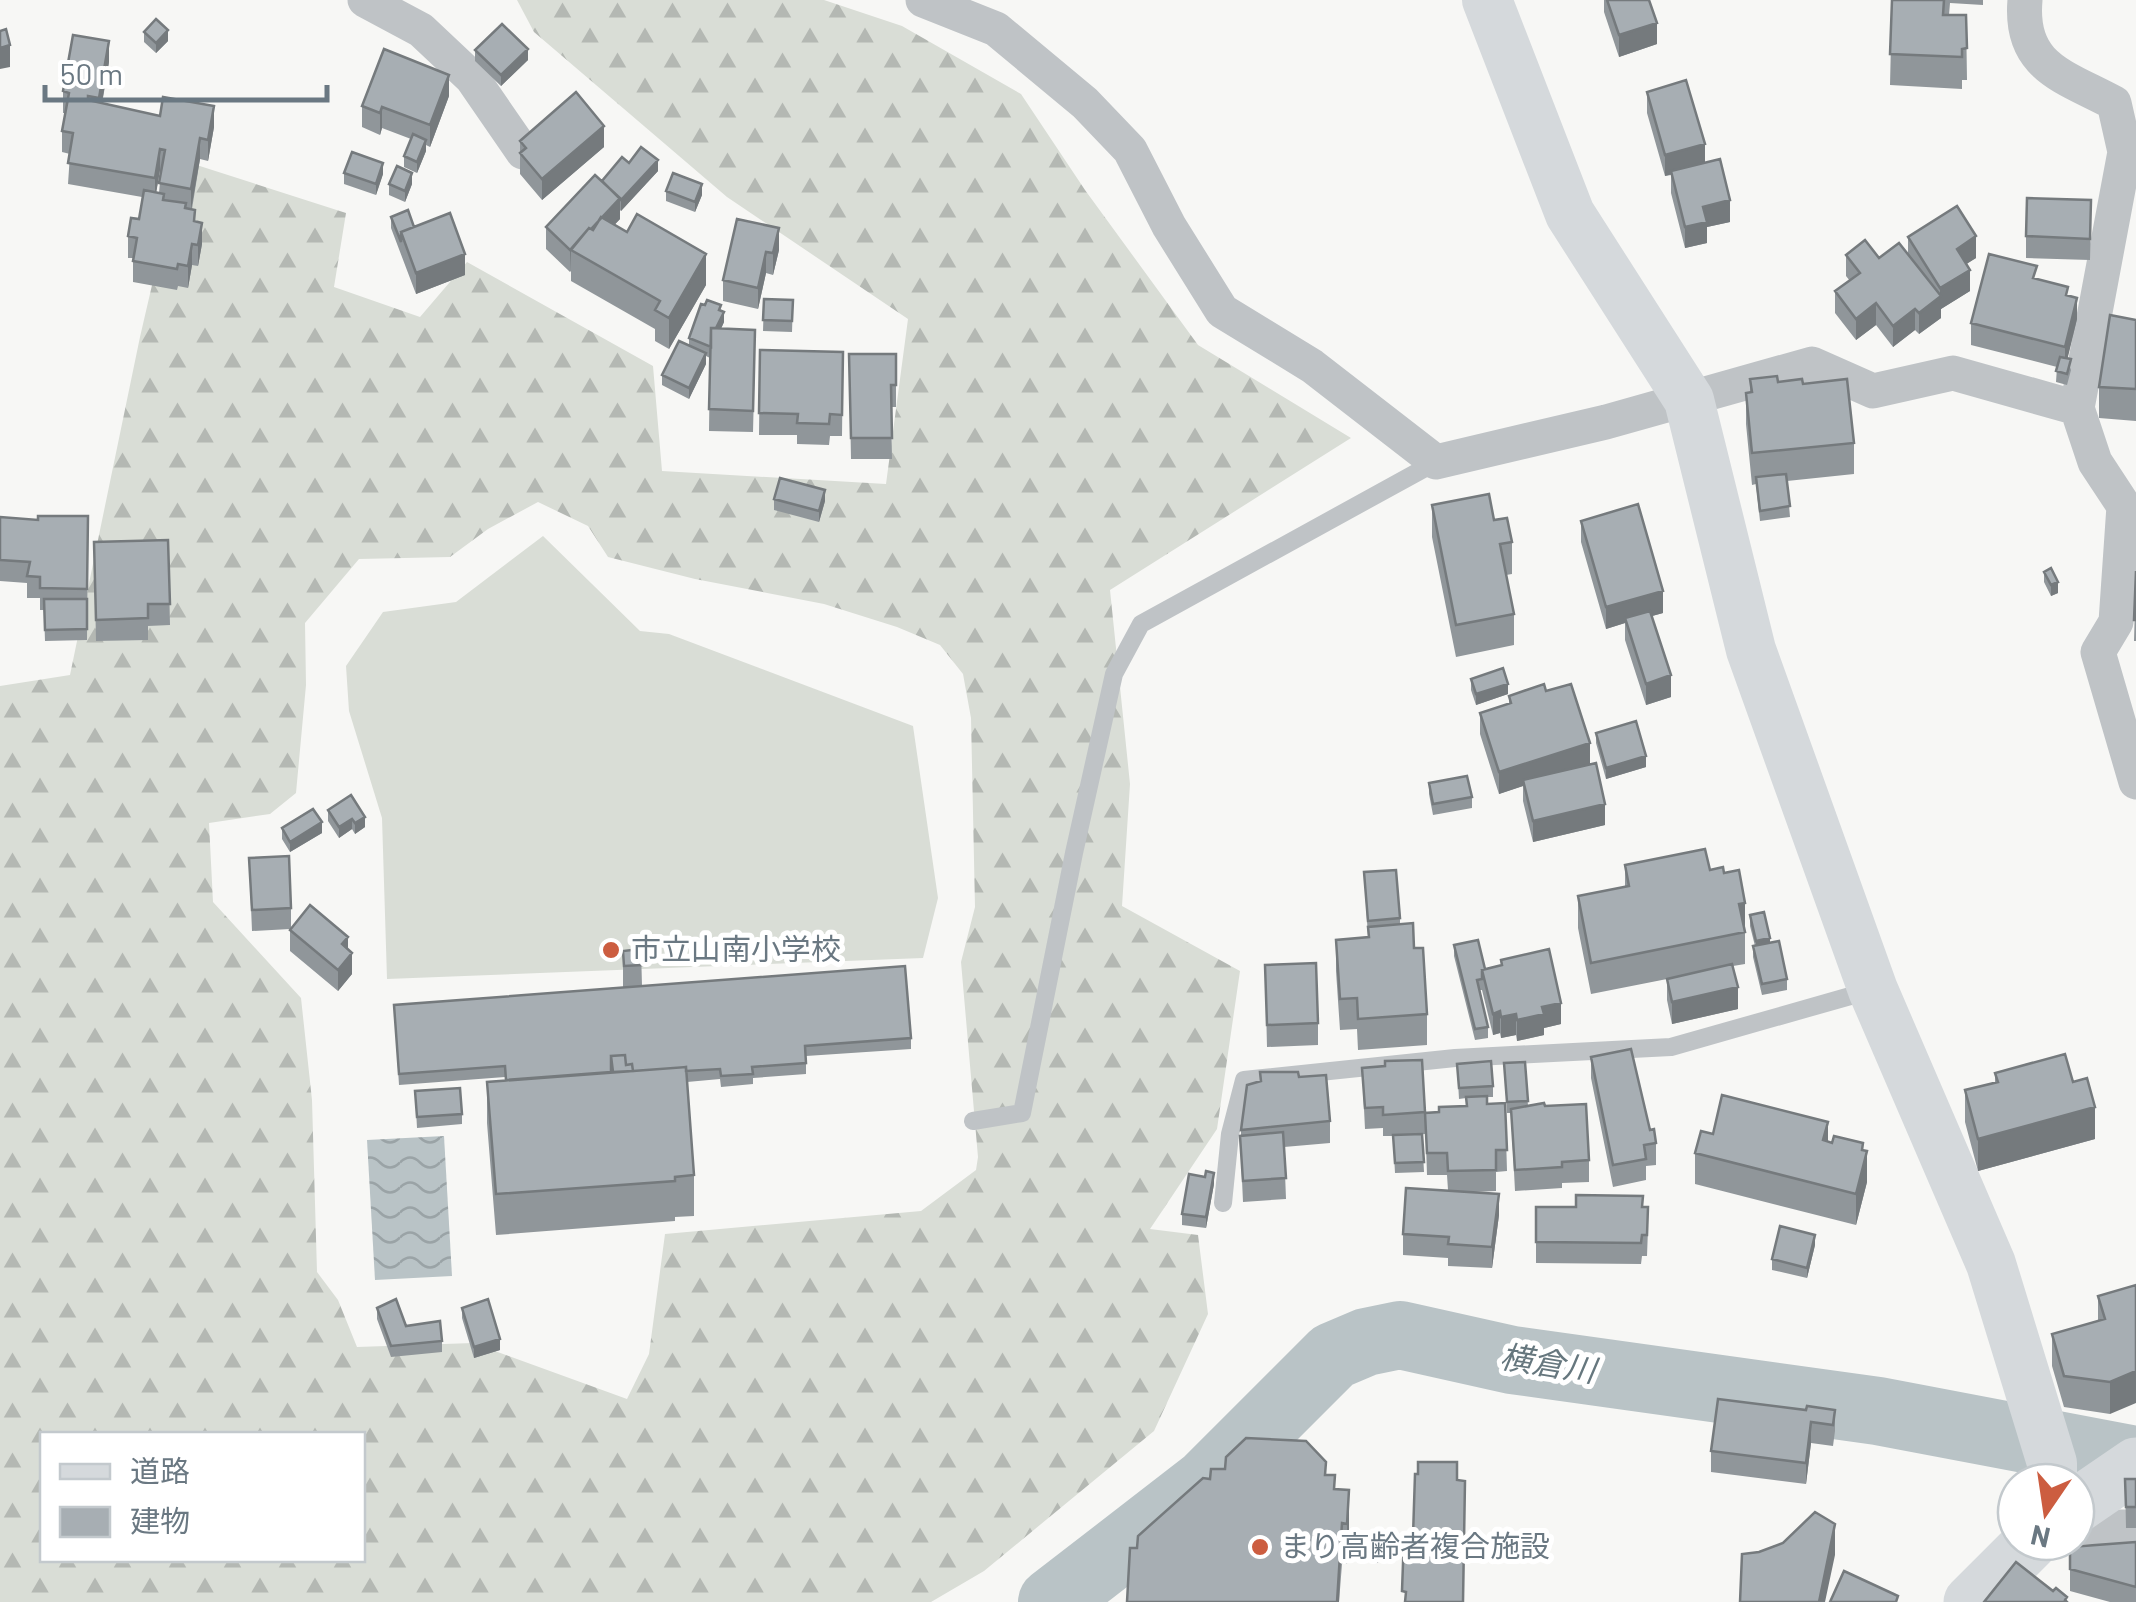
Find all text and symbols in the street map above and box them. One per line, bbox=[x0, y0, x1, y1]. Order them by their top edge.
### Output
scale bar bbox=[45, 40, 328, 102]
text: 50 m bbox=[60, 55, 123, 91]
place label: 市立山南小学校 bbox=[631, 930, 841, 966]
marker: 市立山南小学校 bbox=[600, 939, 622, 961]
water label: 横倉川 bbox=[1498, 1336, 1602, 1389]
legend bbox=[40, 1432, 365, 1562]
text: 道路 bbox=[130, 1452, 190, 1488]
north arrow bbox=[1996, 1462, 2096, 1562]
text: 建物 bbox=[130, 1502, 190, 1538]
text: N bbox=[2027, 1519, 2053, 1556]
place label: まり高齢者複合施設 bbox=[1280, 1527, 1550, 1563]
marker: まり高齢者複合施設 bbox=[1249, 1536, 1271, 1558]

